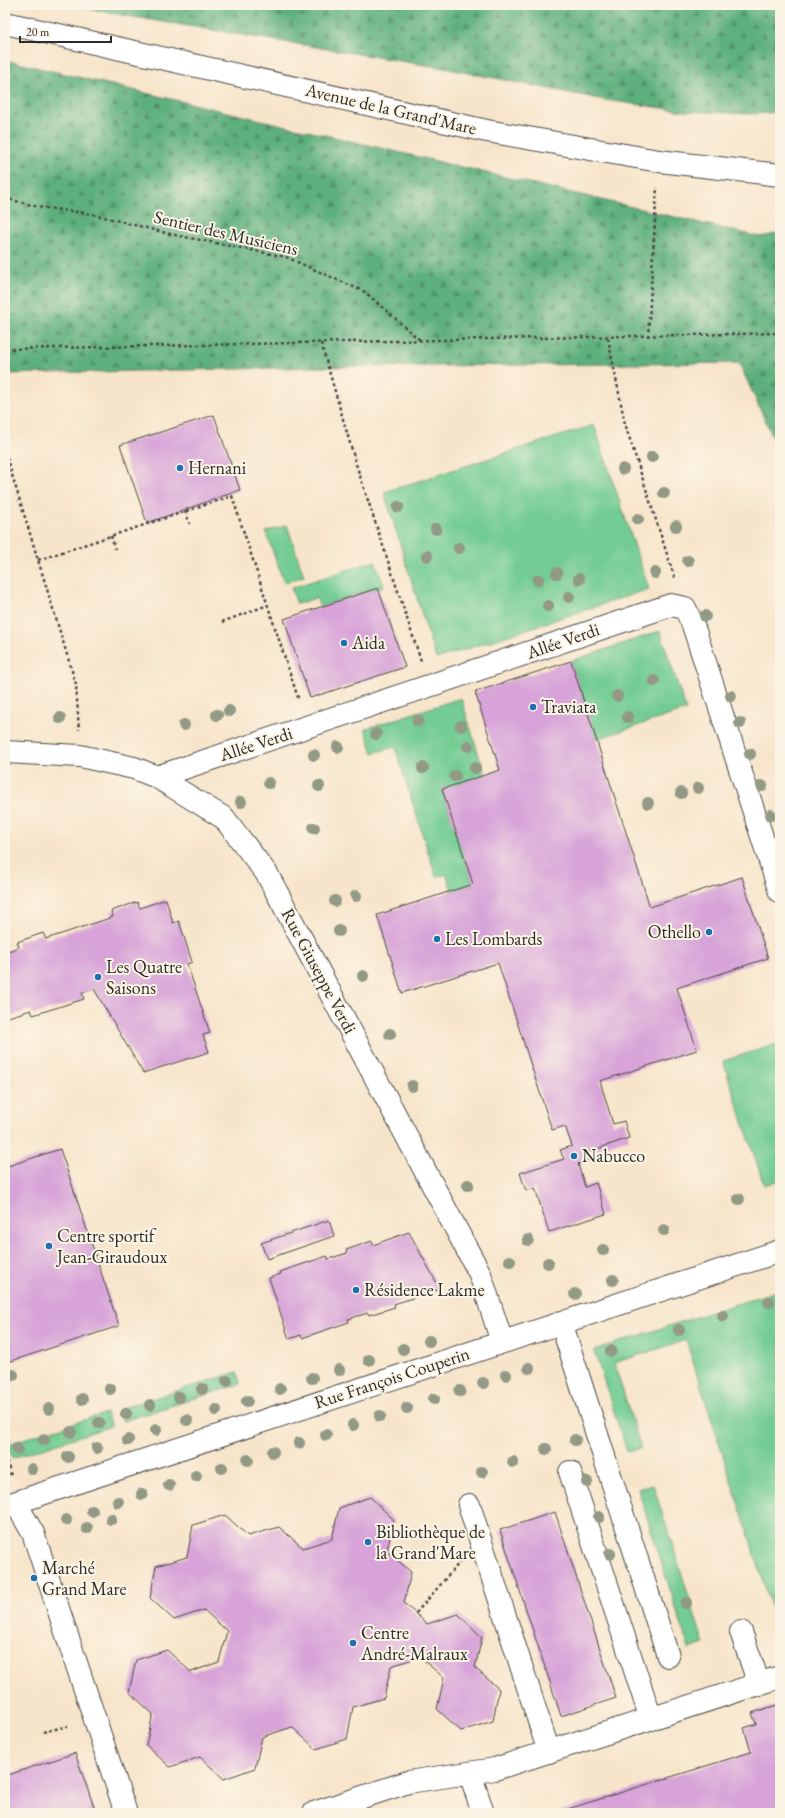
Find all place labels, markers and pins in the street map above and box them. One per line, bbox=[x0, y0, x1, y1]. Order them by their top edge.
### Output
place label: Hernani bbox=[188, 456, 247, 479]
marker: Hernani bbox=[175, 463, 185, 473]
place label: Aida bbox=[351, 631, 386, 654]
marker: Aida bbox=[339, 638, 349, 648]
place label: Traviata bbox=[541, 695, 597, 718]
marker: Traviata bbox=[528, 702, 538, 712]
place label: Othello bbox=[648, 920, 701, 943]
place label: Les Lombards bbox=[445, 927, 543, 950]
marker: Othello bbox=[704, 927, 714, 937]
marker: Les Lombards bbox=[432, 934, 442, 944]
place label: Les Quatre Saisons bbox=[106, 955, 182, 999]
marker: Les Quatre Saisons bbox=[93, 972, 103, 982]
place label: Nabucco bbox=[582, 1144, 645, 1167]
marker: Nabucco bbox=[569, 1151, 579, 1161]
place label: Centre sportif Jean-Giraudoux bbox=[55, 1224, 167, 1268]
marker: Centre sportif Jean-Giraudoux bbox=[44, 1241, 54, 1251]
place label: Résidence Lakme bbox=[364, 1278, 484, 1301]
marker: Résidence Lakme bbox=[351, 1285, 361, 1295]
place label: Bibliothèque de la Grand'Mare bbox=[376, 1520, 485, 1564]
marker: Bibliothèque de la Grand'Mare bbox=[363, 1537, 373, 1547]
place label: Marché Grand Mare bbox=[42, 1556, 127, 1600]
marker: Marché Grand Mare bbox=[29, 1573, 39, 1583]
place label: Centre André-Malraux bbox=[360, 1621, 468, 1665]
marker: Centre André-Malraux bbox=[348, 1638, 358, 1648]

